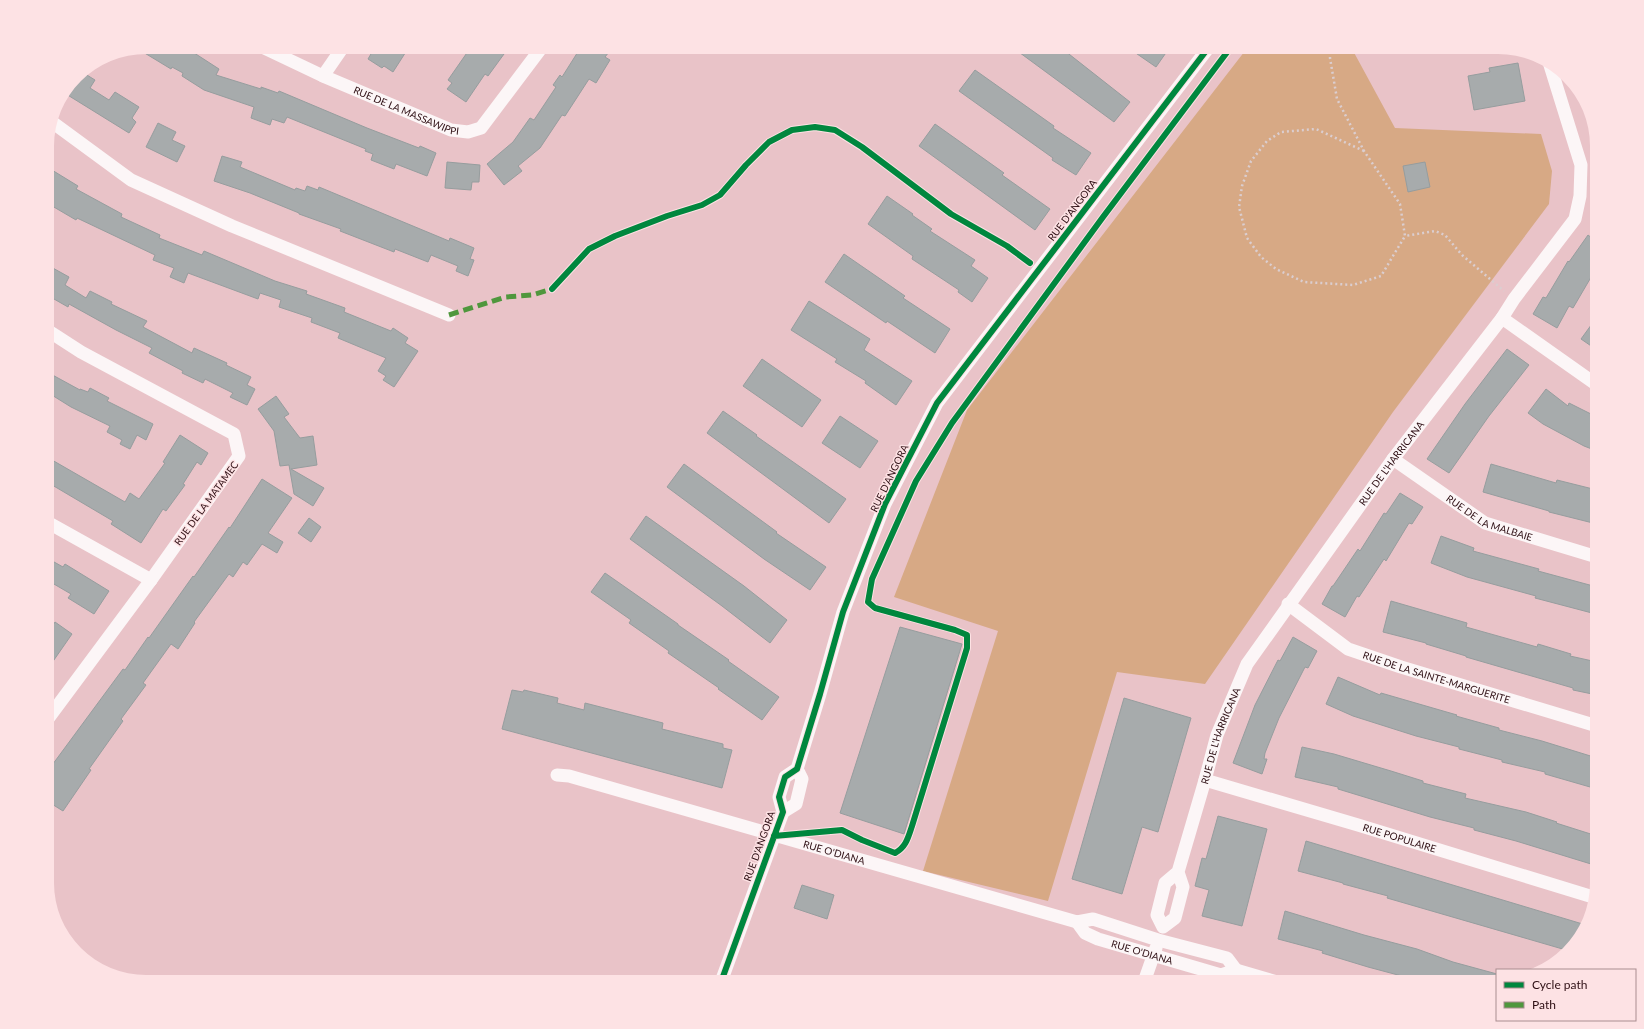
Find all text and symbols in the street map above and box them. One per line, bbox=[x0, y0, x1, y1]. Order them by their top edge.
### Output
street label: RUE DE LA MASSAWIPPI bbox=[352, 84, 460, 137]
street label: RUE D'ANGORA bbox=[1045, 177, 1099, 243]
street label: RUE DE L'HARRICANA bbox=[1356, 418, 1426, 508]
street label: RUE D'ANGORA bbox=[867, 442, 911, 514]
street label: RUE DE LA MATAMEC bbox=[171, 458, 241, 547]
street label: RUE DE LA MALBAIE bbox=[1444, 492, 1534, 543]
street label: RUE DE LA SAINTE-MARGUERITE bbox=[1361, 649, 1512, 706]
street label: RUE DE L'HARRICANA bbox=[1198, 685, 1243, 786]
street label: RUE D'ANGORA bbox=[741, 809, 777, 883]
street label: RUE POPULAIRE bbox=[1361, 821, 1438, 855]
street label: RUE O'DIANA bbox=[802, 838, 867, 867]
street label: RUE O'DIANA bbox=[1110, 937, 1175, 967]
legend bbox=[1496, 969, 1636, 1021]
text: Cycle path bbox=[1532, 977, 1587, 992]
text: Path bbox=[1532, 997, 1556, 1012]

